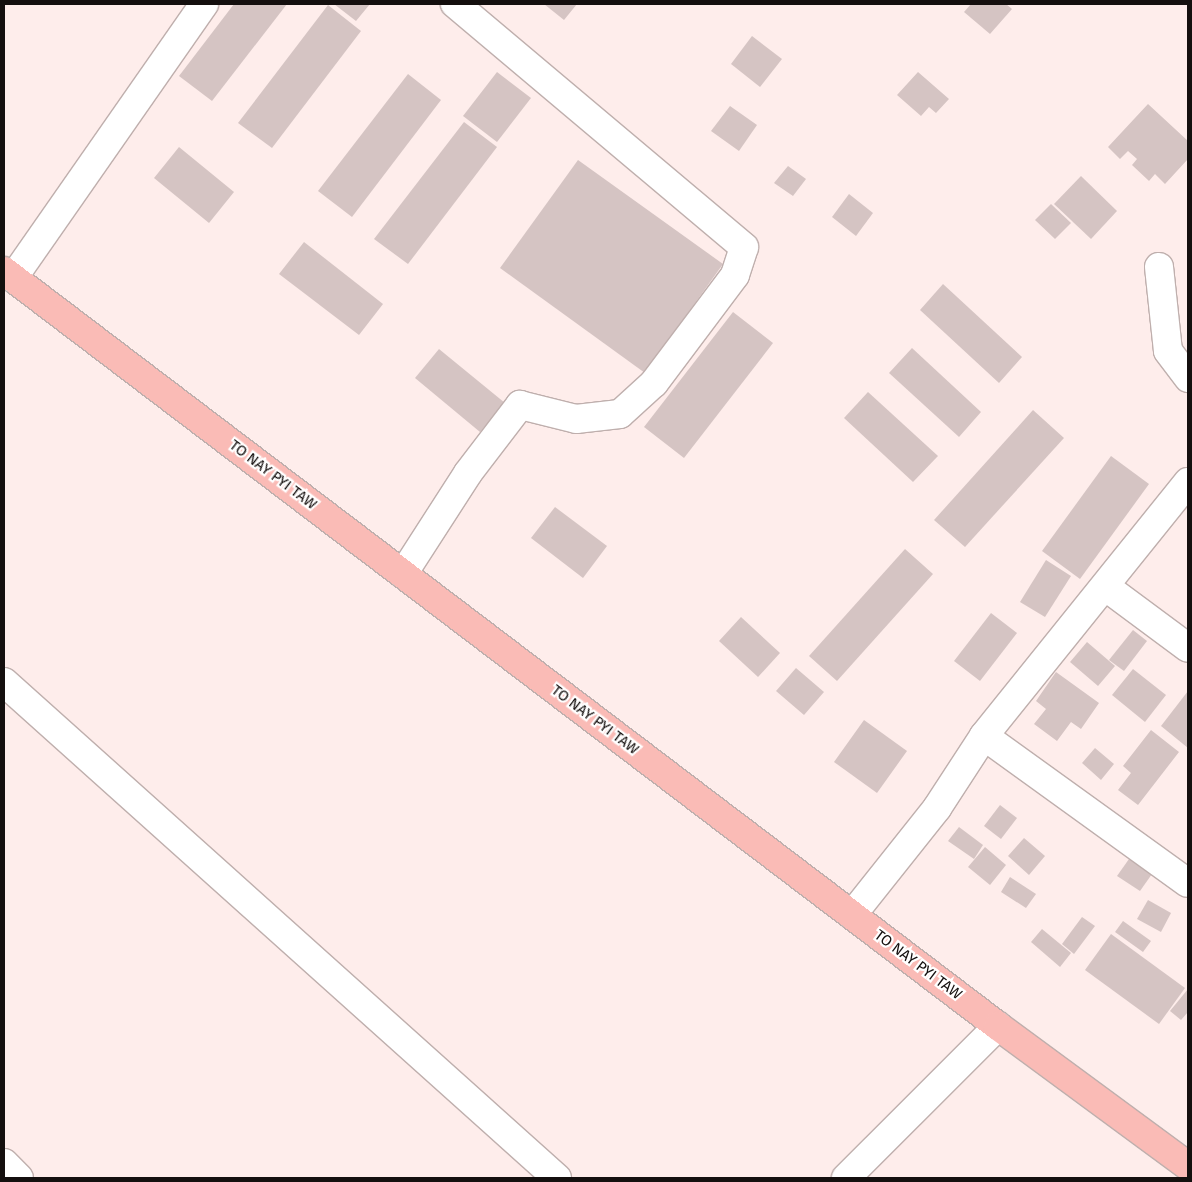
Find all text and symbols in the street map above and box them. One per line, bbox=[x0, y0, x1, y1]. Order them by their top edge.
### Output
street label: TO NAY PYI TAW bbox=[226, 436, 320, 514]
street label: TO NAY PYI TAW bbox=[548, 681, 642, 759]
street label: TO NAY PYI TAW bbox=[871, 926, 965, 1004]

